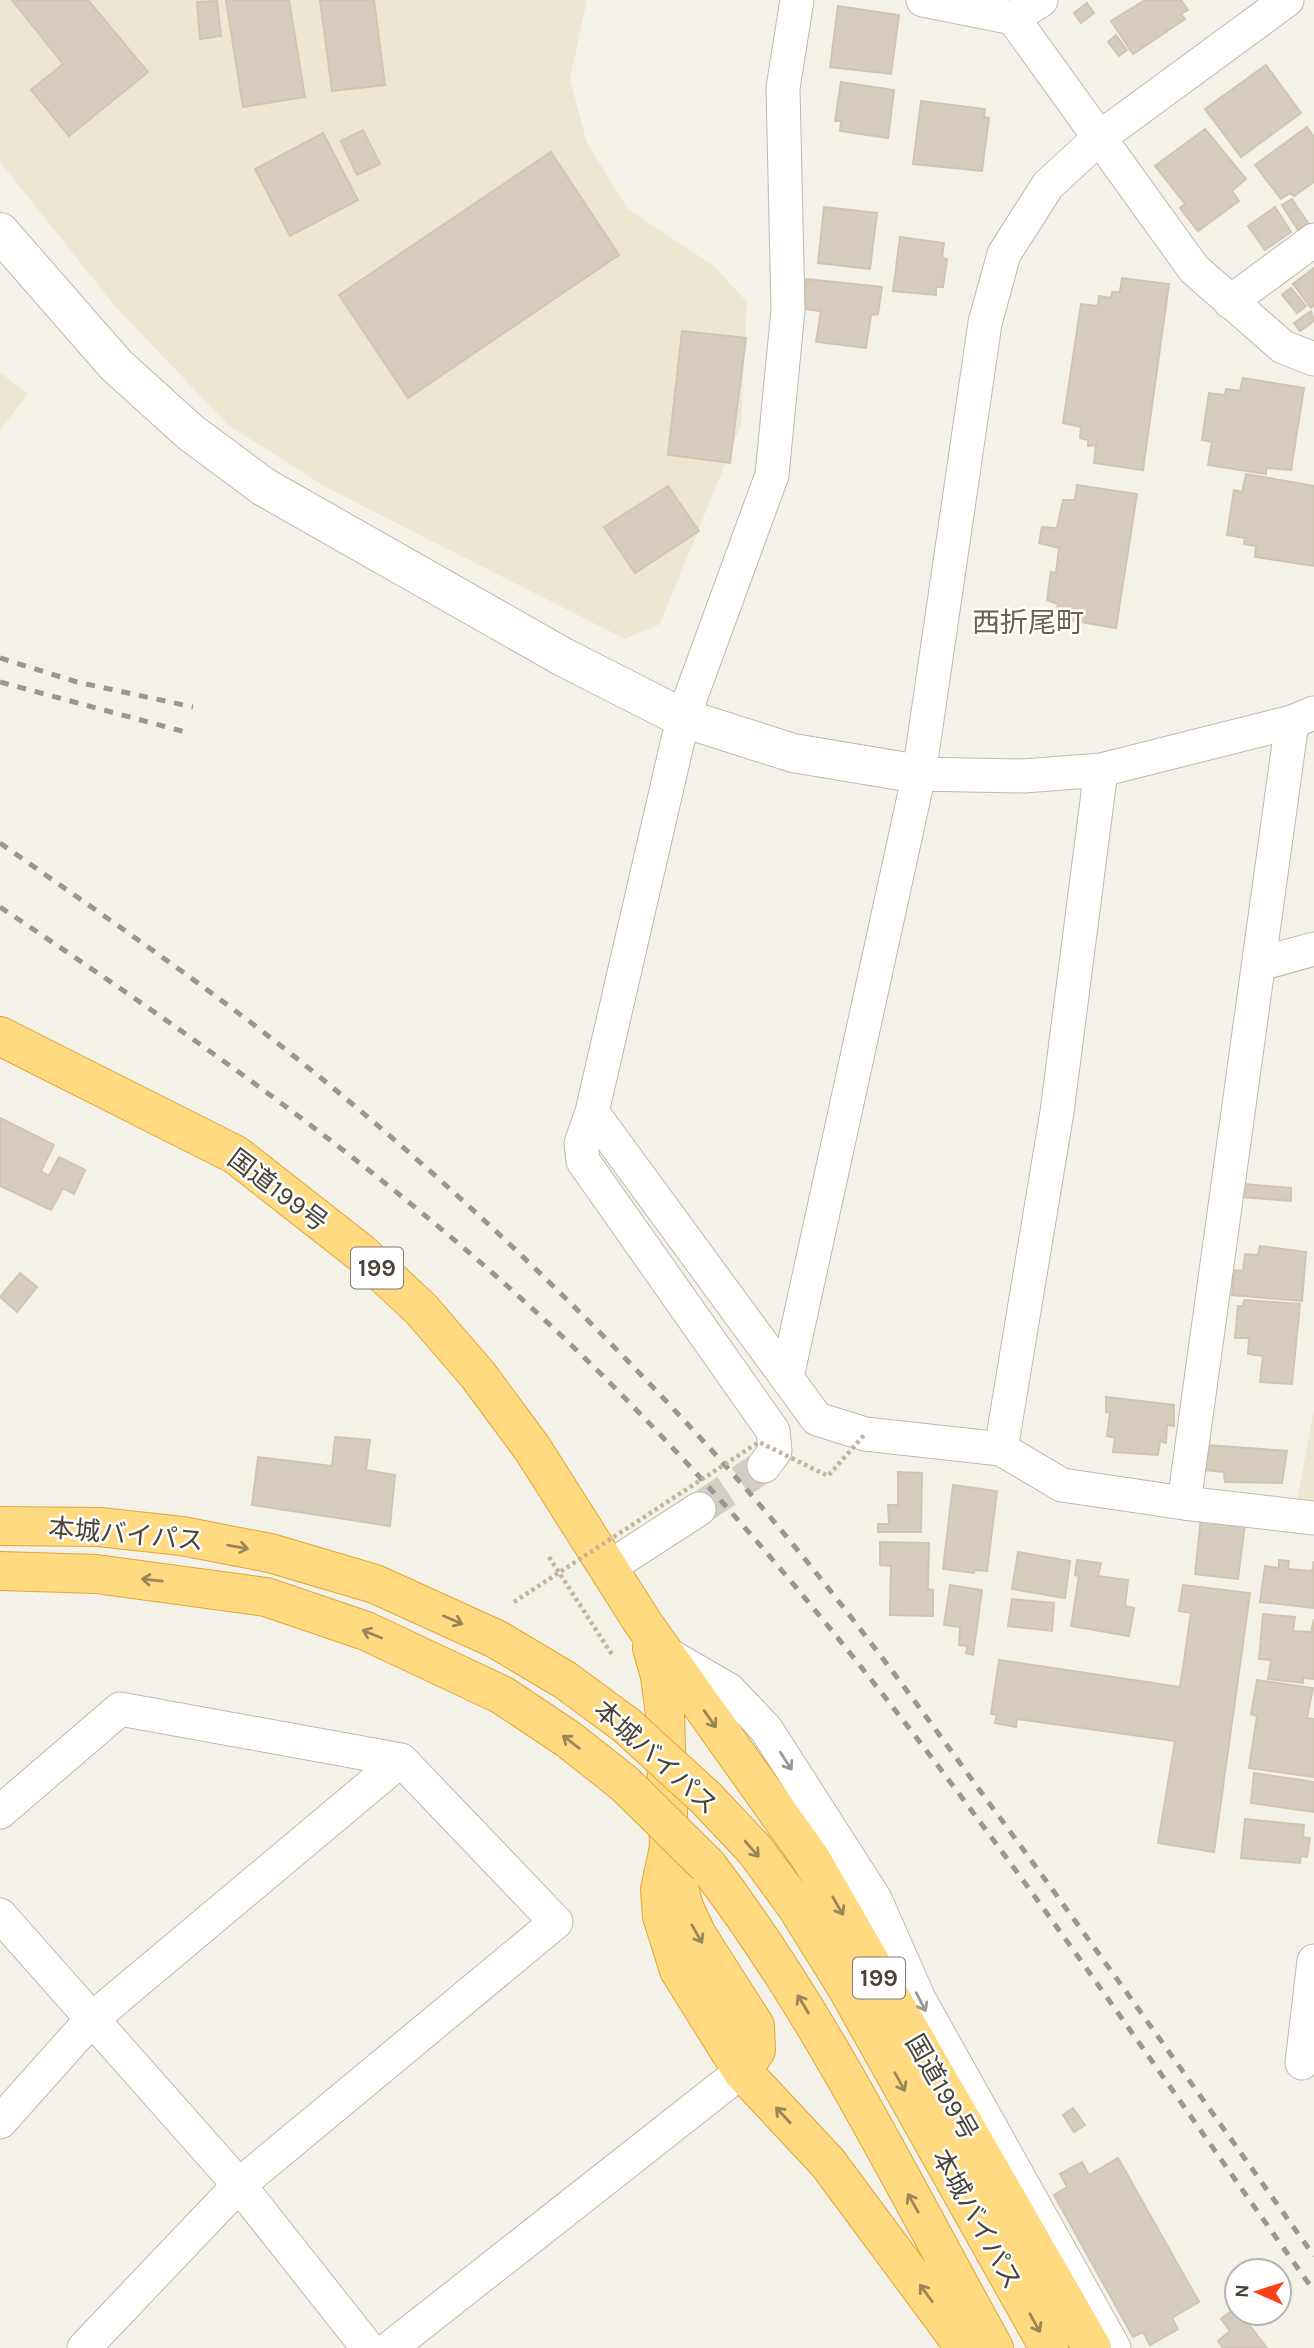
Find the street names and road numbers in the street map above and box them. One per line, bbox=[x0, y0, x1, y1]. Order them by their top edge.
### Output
street label: 国道199号 bbox=[222, 1143, 334, 1238]
road number: 199 bbox=[351, 1248, 403, 1288]
street label: 本城バイパス bbox=[47, 1512, 205, 1557]
street label: 本城バイパス bbox=[588, 1694, 724, 1821]
road number: 199 bbox=[853, 1957, 905, 1998]
street label: 国道199号 bbox=[899, 2029, 984, 2146]
street label: 本城バイパス bbox=[925, 2144, 1028, 2295]

